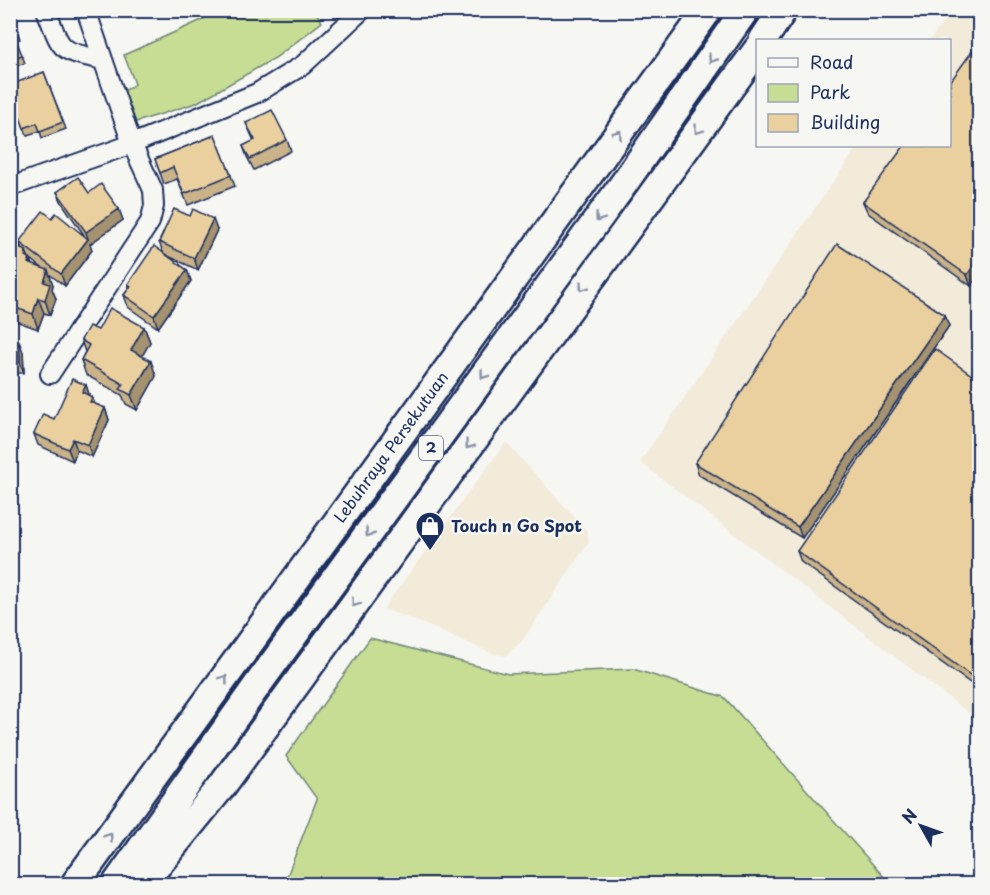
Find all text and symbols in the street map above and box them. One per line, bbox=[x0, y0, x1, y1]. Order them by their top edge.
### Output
legend bbox=[756, 39, 951, 147]
text: Road bbox=[810, 48, 854, 75]
one-way arrow bbox=[708, 52, 719, 63]
text: Park bbox=[810, 78, 850, 105]
text: Building bbox=[810, 108, 880, 135]
one-way arrow bbox=[694, 123, 705, 134]
one-way arrow bbox=[611, 130, 622, 141]
one-way arrow bbox=[595, 211, 606, 222]
one-way arrow bbox=[579, 281, 590, 292]
street label: Lebuhraya Persekutuan bbox=[327, 366, 453, 527]
one-way arrow bbox=[480, 369, 491, 380]
road number: 2 bbox=[419, 436, 443, 460]
one-way arrow bbox=[465, 438, 476, 449]
shop icon: Touch n Go Spot bbox=[414, 510, 446, 552]
place label: Touch n Go Spot bbox=[451, 513, 582, 537]
one-way arrow bbox=[365, 526, 376, 537]
one-way arrow bbox=[351, 597, 362, 608]
one-way arrow bbox=[216, 675, 227, 686]
north arrow bbox=[891, 796, 951, 856]
text: N bbox=[895, 803, 922, 828]
one-way arrow bbox=[102, 833, 113, 844]

